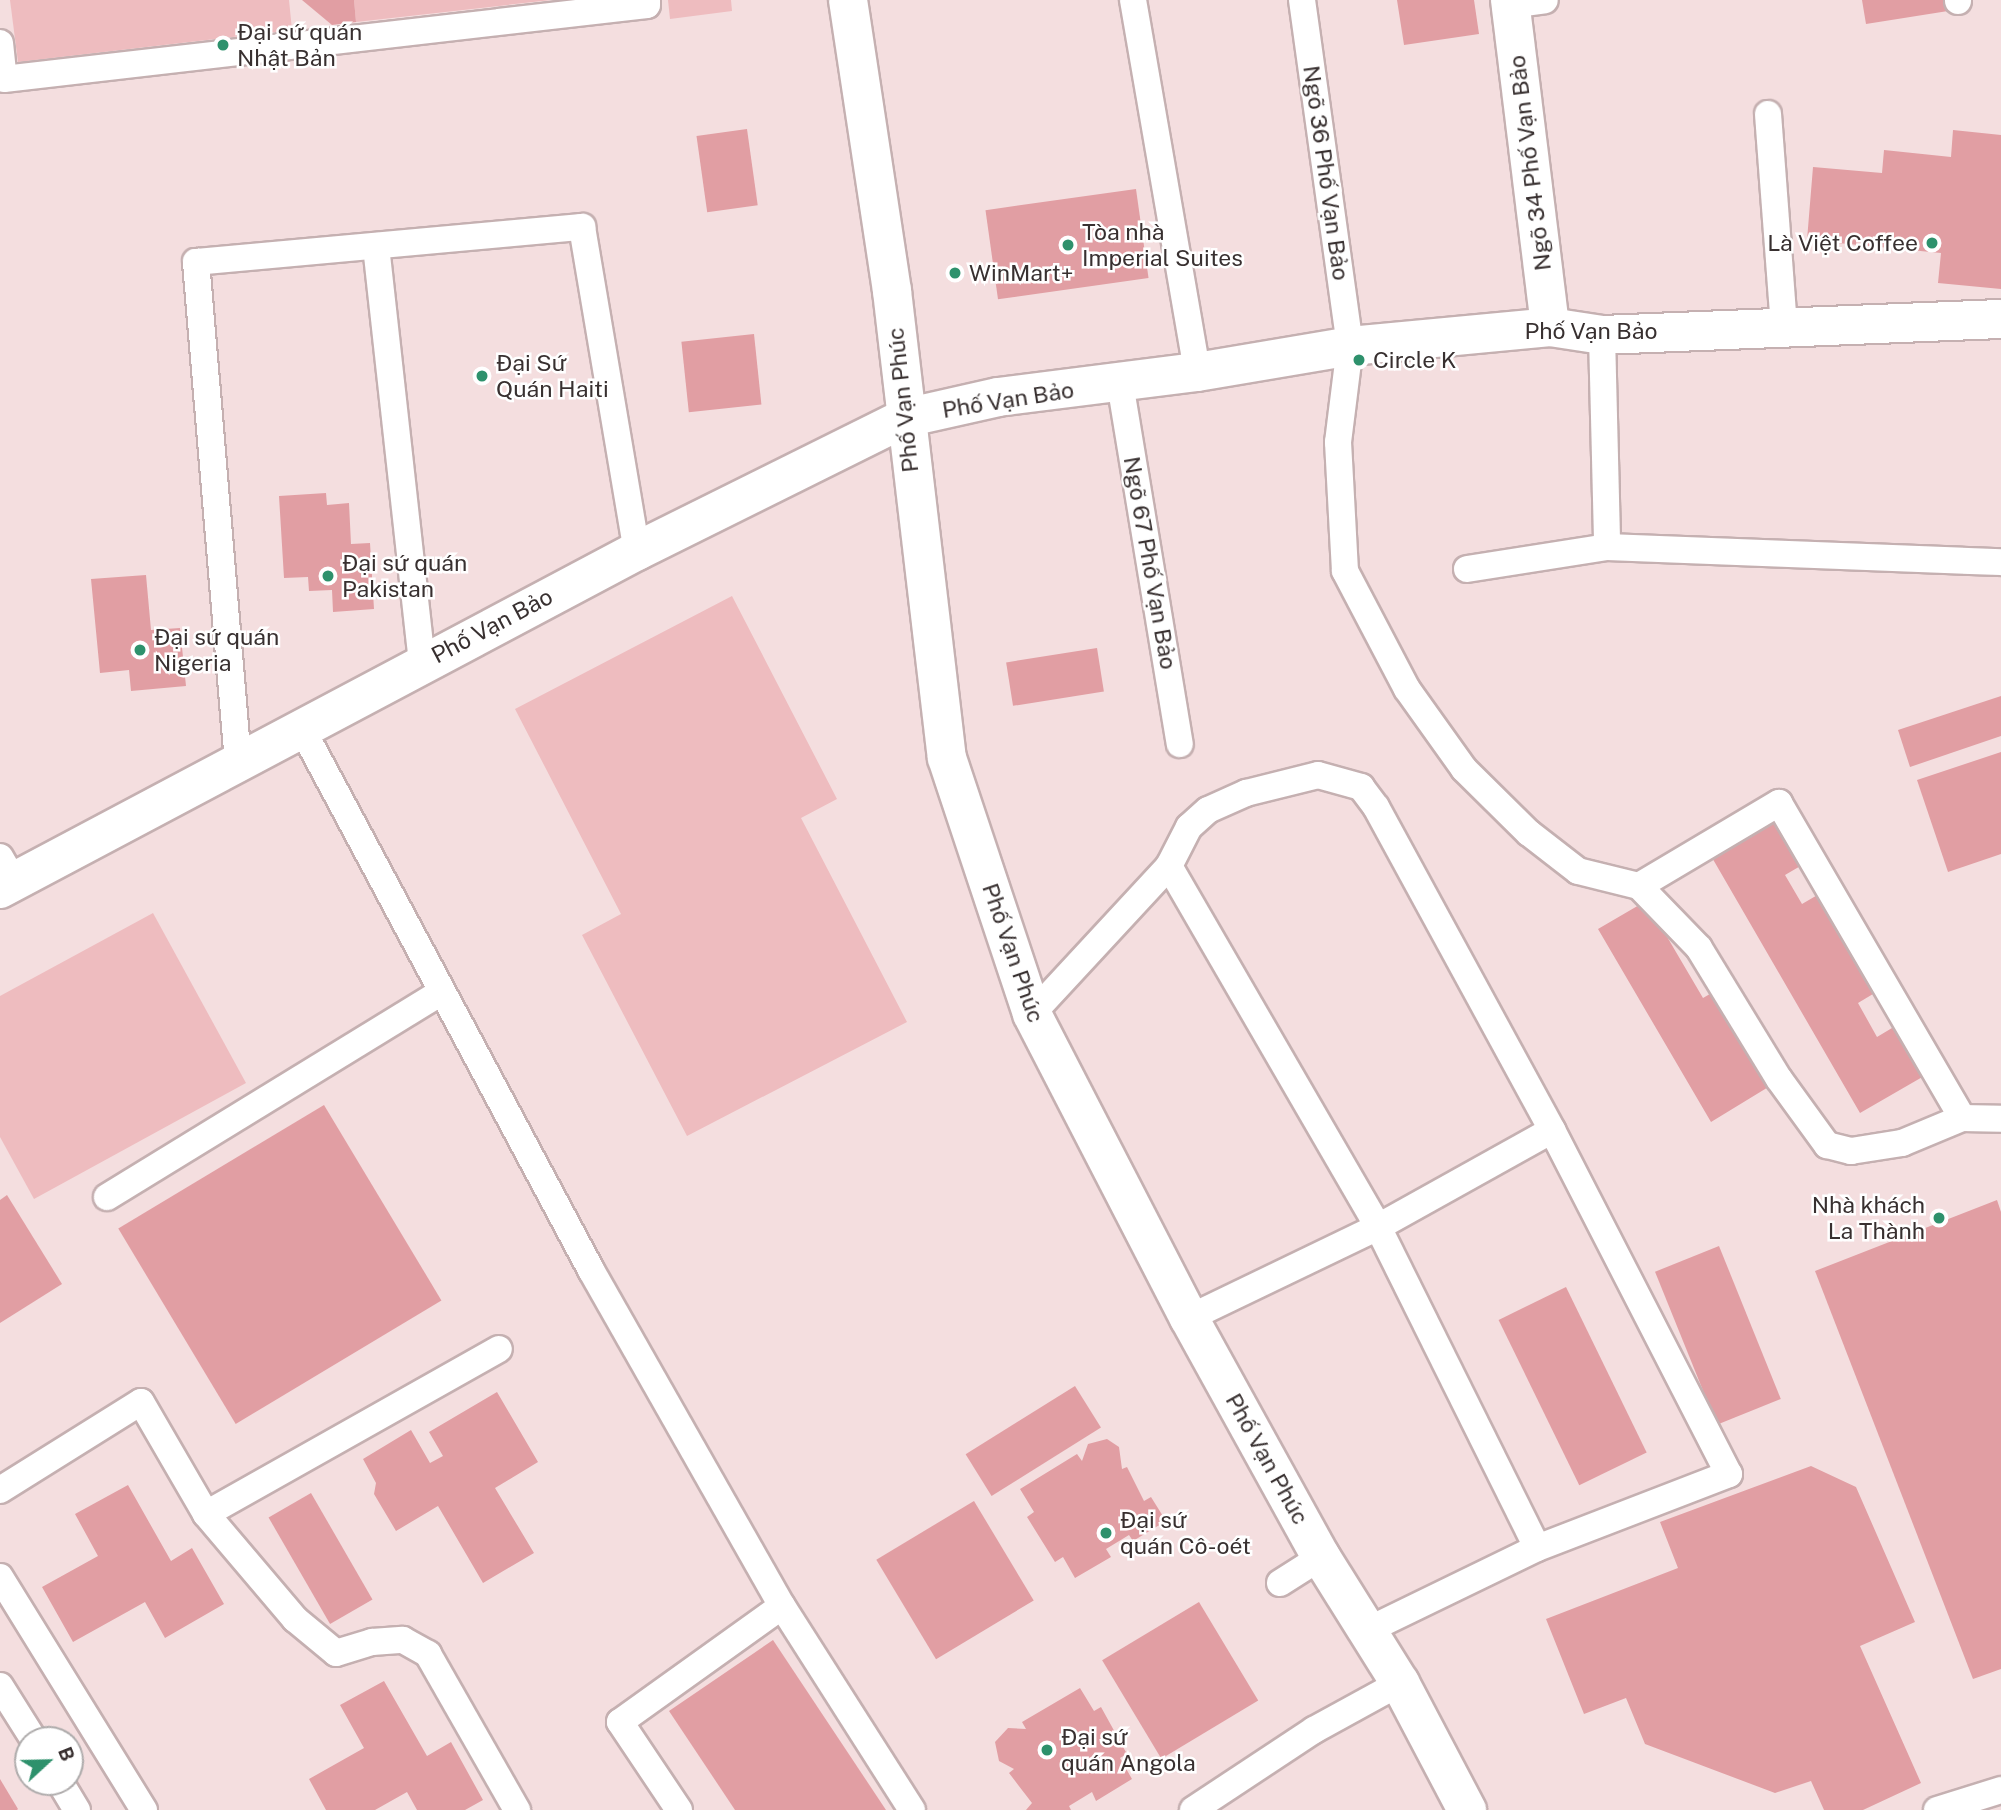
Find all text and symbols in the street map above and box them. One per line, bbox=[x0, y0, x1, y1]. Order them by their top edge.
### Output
place label: Đại sứ quán Nhật Bản bbox=[237, 18, 363, 72]
marker: Đại sứ quán Nhật Bản bbox=[215, 37, 231, 53]
street label: Ngõ 34 Phố Vạn Bảo bbox=[1503, 53, 1557, 273]
street label: Ngõ 36 Phố Vạn Bảo bbox=[1297, 63, 1355, 283]
place label: Tòa nhà Imperial Suites bbox=[1082, 218, 1243, 272]
place label: Là Việt Coffee bbox=[1767, 229, 1918, 257]
marker: Là Việt Coffee bbox=[1924, 235, 1940, 251]
marker: Tòa nhà Imperial Suites bbox=[1060, 237, 1076, 253]
place label: WinMart+ bbox=[969, 259, 1073, 287]
marker: WinMart+ bbox=[947, 265, 963, 281]
street label: Phố Vạn Bảo bbox=[1524, 317, 1658, 345]
street label: Phố Vạn Phúc bbox=[882, 326, 924, 474]
place label: Circle K bbox=[1373, 346, 1457, 374]
place label: Đại Sứ Quán Haiti bbox=[496, 349, 609, 403]
marker: Circle K bbox=[1351, 352, 1367, 368]
marker: Đại Sứ Quán Haiti bbox=[474, 368, 490, 384]
street label: Phố Vạn Bảo bbox=[940, 376, 1076, 424]
street label: Ngõ 67 Phố Vạn Bảo bbox=[1118, 454, 1182, 672]
place label: Đại sứ quán Pakistan bbox=[342, 549, 468, 603]
marker: Đại sứ quán Pakistan bbox=[320, 568, 336, 584]
street label: Phố Vạn Bảo bbox=[427, 582, 557, 670]
place label: Đại sứ quán Nigeria bbox=[154, 623, 280, 677]
marker: Đại sứ quán Nigeria bbox=[132, 642, 148, 658]
street label: Phố Vạn Phúc bbox=[976, 879, 1050, 1027]
place label: Nhà khách La Thành bbox=[1812, 1191, 1925, 1245]
marker: Nhà khách La Thành bbox=[1931, 1210, 1947, 1226]
street label: Phố Vạn Phúc bbox=[1219, 1388, 1315, 1530]
place label: Đại sứ quán Cô-oét bbox=[1120, 1506, 1251, 1560]
marker: Đại sứ quán Cô-oét bbox=[1098, 1525, 1114, 1541]
place label: Đại sứ quán Angola bbox=[1061, 1723, 1196, 1777]
north arrow bbox=[14, 1726, 84, 1796]
marker: Đại sứ quán Angola bbox=[1039, 1742, 1055, 1758]
text: B bbox=[54, 1744, 79, 1764]

